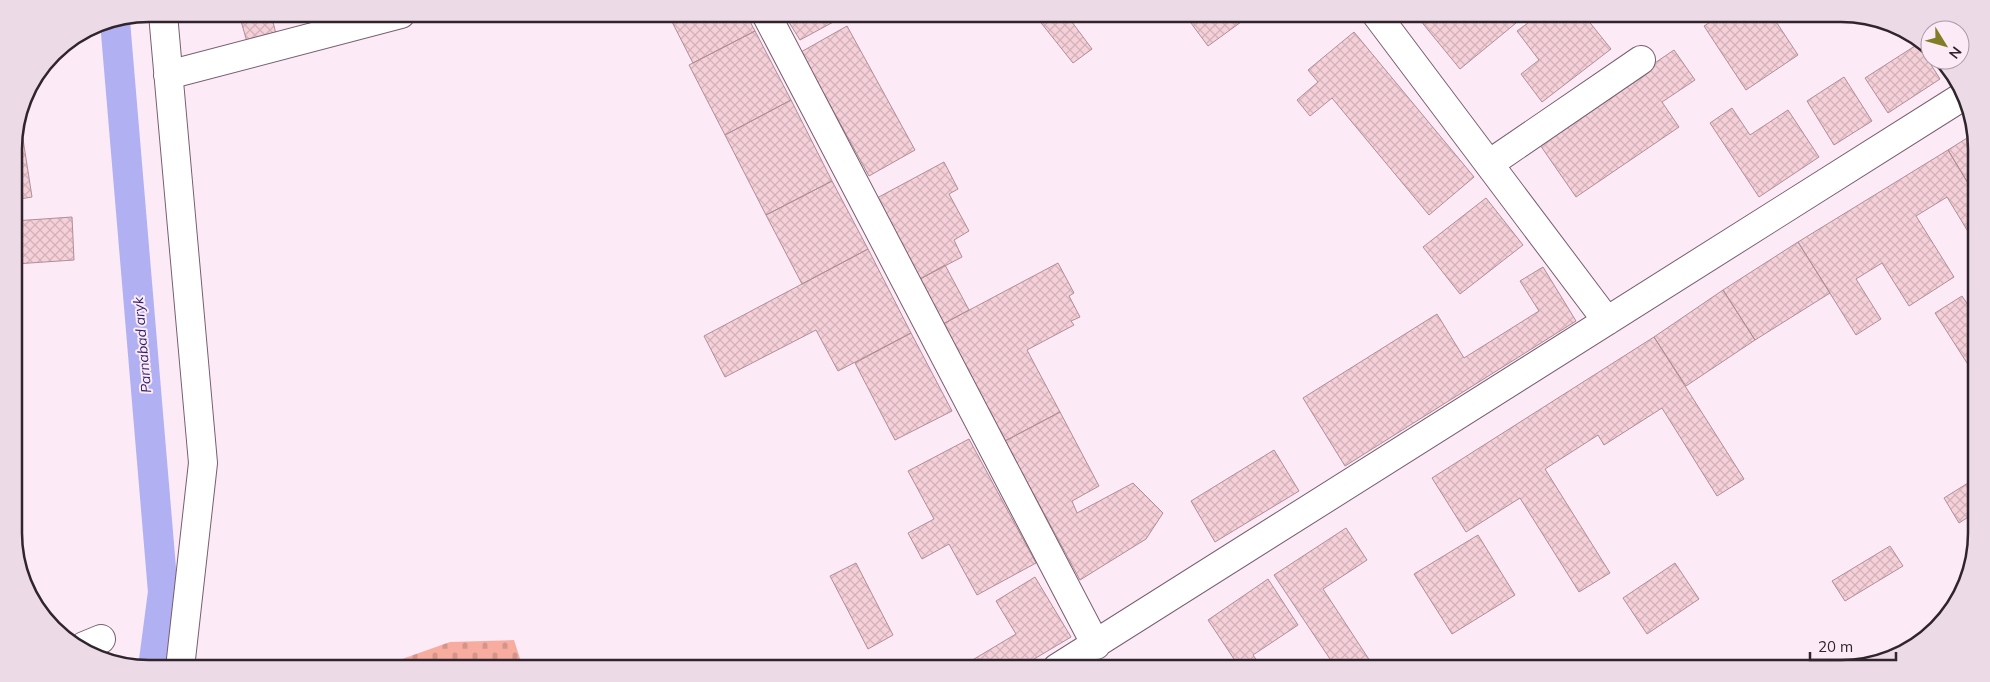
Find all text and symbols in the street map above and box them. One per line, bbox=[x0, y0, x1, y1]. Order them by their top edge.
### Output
north arrow bbox=[1920, 20, 1970, 70]
text: N bbox=[1945, 43, 1966, 62]
water label: Parnabad aryk bbox=[129, 295, 155, 394]
scale bar bbox=[1810, 630, 1896, 662]
text: 20 m bbox=[1818, 637, 1853, 656]

